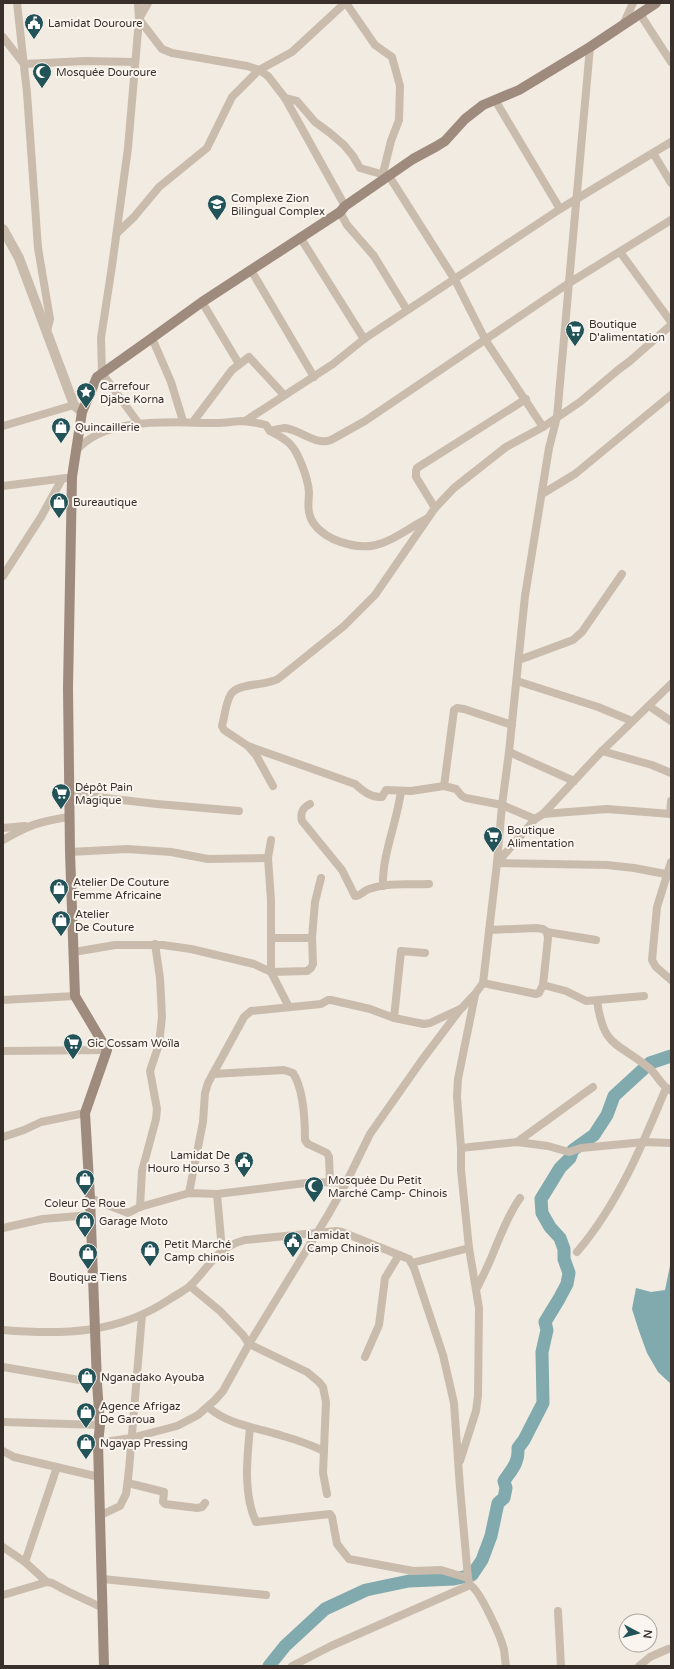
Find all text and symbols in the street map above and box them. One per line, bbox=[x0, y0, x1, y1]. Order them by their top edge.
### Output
public building icon: Lamidat Douroure bbox=[23, 12, 45, 40]
place label: Lamidat Douroure bbox=[48, 17, 143, 30]
mosque icon: Mosquée Douroure bbox=[31, 61, 53, 89]
place label: Mosquée Douroure bbox=[56, 66, 157, 79]
place label: Complexe Zion Bilingual Complex bbox=[231, 192, 325, 218]
school or university icon: Complexe Zion Bilingual Complex bbox=[206, 193, 228, 221]
place label: Boutique D'alimentation bbox=[589, 318, 665, 344]
supermarket icon: Boutique D'alimentation bbox=[564, 319, 586, 347]
place label: Carrefour Djabe Korna bbox=[100, 380, 164, 406]
place icon: Carrefour Djabe Korna bbox=[75, 381, 97, 409]
shop icon: Quincaillerie bbox=[50, 416, 72, 444]
place label: Quincaillerie bbox=[75, 421, 140, 434]
shop icon: Bureautique bbox=[48, 491, 70, 519]
place label: Bureautique bbox=[73, 496, 137, 509]
place label: Dépôt Pain Magique bbox=[75, 781, 133, 807]
supermarket icon: Dépôt Pain Magique bbox=[50, 782, 72, 810]
place label: Boutique Alimentation bbox=[507, 824, 574, 850]
supermarket icon: Boutique Alimentation bbox=[482, 825, 504, 853]
place label: Atelier De Couture Femme Africaine bbox=[73, 876, 169, 902]
shop icon: Atelier De Couture Femme Africaine bbox=[48, 877, 70, 905]
place label: Atelier De Couture bbox=[75, 908, 134, 934]
shop icon: Atelier De Couture bbox=[50, 909, 72, 937]
supermarket icon: Gic Cossam Woïla bbox=[62, 1032, 84, 1060]
place label: Gic Cossam Woïla bbox=[87, 1037, 180, 1050]
place label: Lamidat De Houro Hourso 3 bbox=[147, 1149, 230, 1175]
public building icon: Lamidat De Houro Hourso 3 bbox=[233, 1150, 255, 1178]
shop icon: Coleur De Roue bbox=[74, 1168, 96, 1196]
place label: Mosquée Du Petit Marché Camp- Chinois bbox=[328, 1174, 447, 1200]
mosque icon: Mosquée Du Petit Marché Camp- Chinois bbox=[303, 1175, 325, 1203]
place label: Coleur De Roue bbox=[44, 1197, 126, 1210]
shop icon: Garage Moto bbox=[74, 1210, 96, 1238]
place label: Garage Moto bbox=[99, 1215, 168, 1228]
place label: Lamidat Camp Chinois bbox=[307, 1229, 379, 1255]
public building icon: Lamidat Camp Chinois bbox=[282, 1230, 304, 1258]
place label: Petit Marché Camp chinois bbox=[164, 1238, 234, 1264]
shop icon: Petit Marché Camp chinois bbox=[139, 1239, 161, 1267]
shop icon: Boutique Tiens bbox=[77, 1242, 99, 1270]
place label: Boutique Tiens bbox=[49, 1271, 127, 1284]
shop icon: Nganadako Ayouba bbox=[76, 1366, 98, 1394]
place label: Nganadako Ayouba bbox=[101, 1371, 204, 1384]
place label: Agence Afrigaz De Garoua bbox=[100, 1400, 181, 1426]
shop icon: Agence Afrigaz De Garoua bbox=[75, 1401, 97, 1429]
shop icon: Ngayap Pressing bbox=[75, 1432, 97, 1460]
place label: Ngayap Pressing bbox=[100, 1437, 188, 1450]
north arrow bbox=[618, 1613, 658, 1653]
text: N bbox=[640, 1629, 654, 1639]

